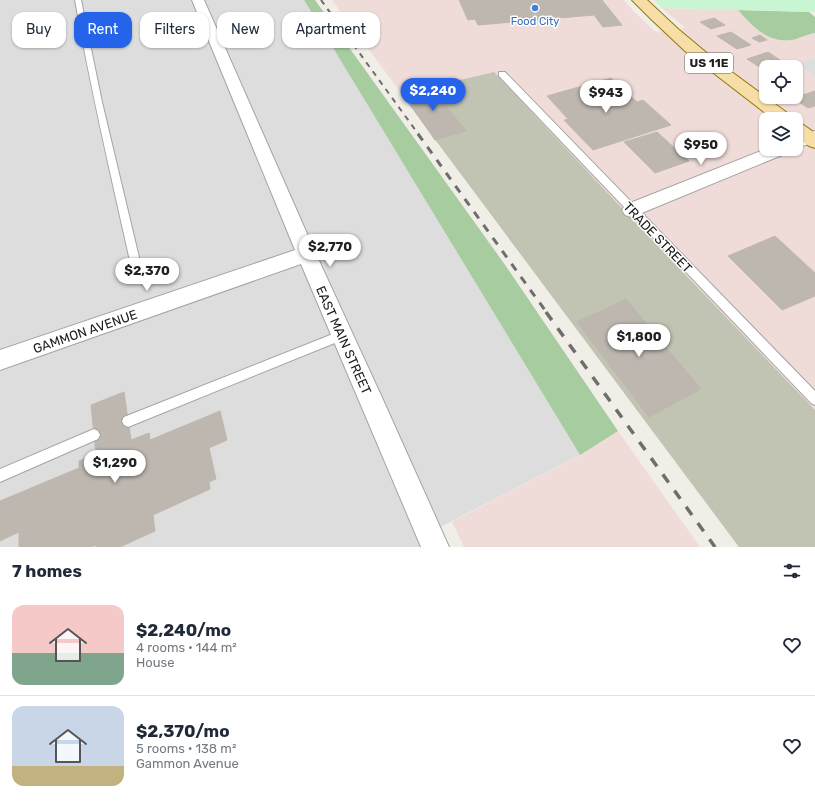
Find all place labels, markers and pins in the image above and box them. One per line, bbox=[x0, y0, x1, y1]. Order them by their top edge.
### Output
marker: Food City bbox=[530, 3, 540, 13]
place label: Food City bbox=[511, 15, 559, 28]
pin: $2,240 bbox=[400, 78, 466, 112]
pin: $943 bbox=[582, 80, 630, 114]
pin: $950 bbox=[677, 132, 725, 166]
pin: $2,770 bbox=[297, 234, 363, 268]
pin: $2,370 bbox=[114, 258, 180, 292]
pin: $1,800 bbox=[606, 324, 672, 358]
pin: $1,290 bbox=[82, 450, 148, 484]

